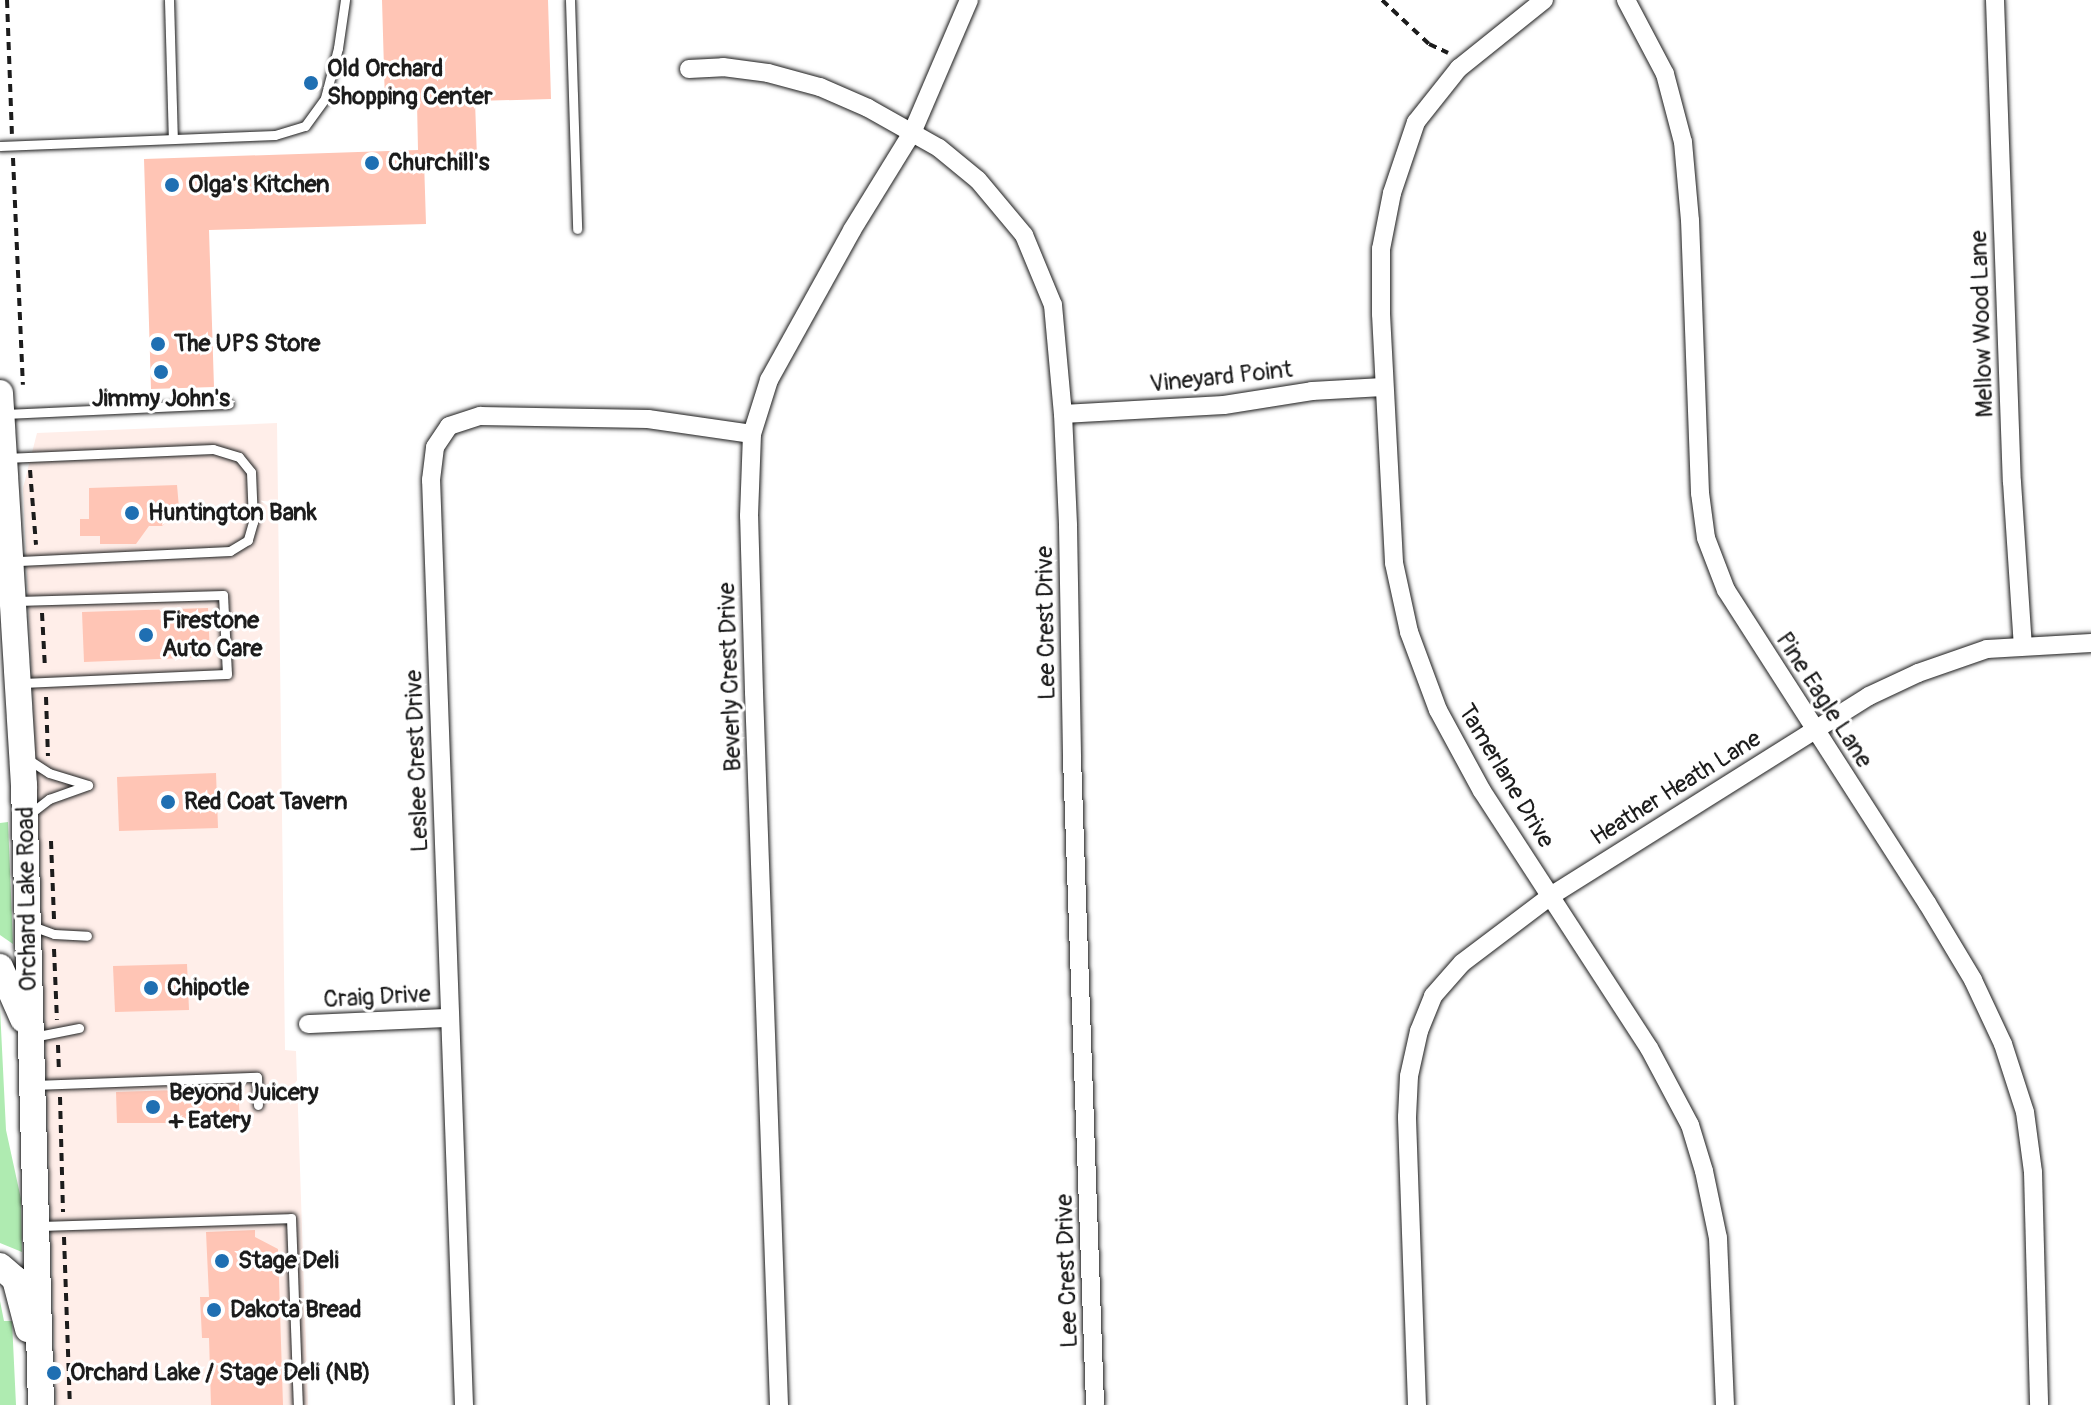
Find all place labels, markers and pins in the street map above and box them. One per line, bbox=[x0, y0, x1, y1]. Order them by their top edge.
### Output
place label: Old Orchard Shopping Center bbox=[327, 55, 493, 111]
marker: Old Orchard Shopping Center bbox=[302, 74, 320, 92]
place label: Churchill's bbox=[388, 149, 490, 177]
marker: Churchill's bbox=[363, 154, 381, 172]
place label: Olga's Kitchen bbox=[188, 171, 330, 199]
marker: Olga's Kitchen bbox=[163, 176, 181, 194]
place label: The UPS Store bbox=[174, 330, 320, 358]
marker: The UPS Store bbox=[149, 335, 167, 353]
marker: Jimmy John's bbox=[152, 363, 170, 381]
place label: Jimmy John's bbox=[92, 385, 230, 413]
place label: Huntington Bank bbox=[148, 499, 317, 527]
marker: Huntington Bank bbox=[123, 504, 141, 522]
place label: Firestone Auto Care bbox=[162, 607, 262, 663]
marker: Firestone Auto Care bbox=[137, 626, 155, 644]
place label: Red Coat Tavern bbox=[184, 788, 348, 816]
marker: Red Coat Tavern bbox=[159, 793, 177, 811]
place label: Chipotle bbox=[167, 974, 249, 1002]
marker: Chipotle bbox=[142, 979, 160, 997]
place label: Beyond Juicery + Eatery bbox=[169, 1079, 319, 1135]
marker: Beyond Juicery + Eatery bbox=[144, 1098, 162, 1116]
place label: Stage Deli bbox=[238, 1247, 339, 1275]
marker: Stage Deli bbox=[213, 1252, 231, 1270]
place label: Dakota Bread bbox=[230, 1296, 362, 1324]
marker: Dakota Bread bbox=[205, 1301, 223, 1319]
place label: Orchard Lake / Stage Deli (NB) bbox=[70, 1359, 371, 1387]
marker: Orchard Lake / Stage Deli (NB) bbox=[45, 1364, 63, 1382]

